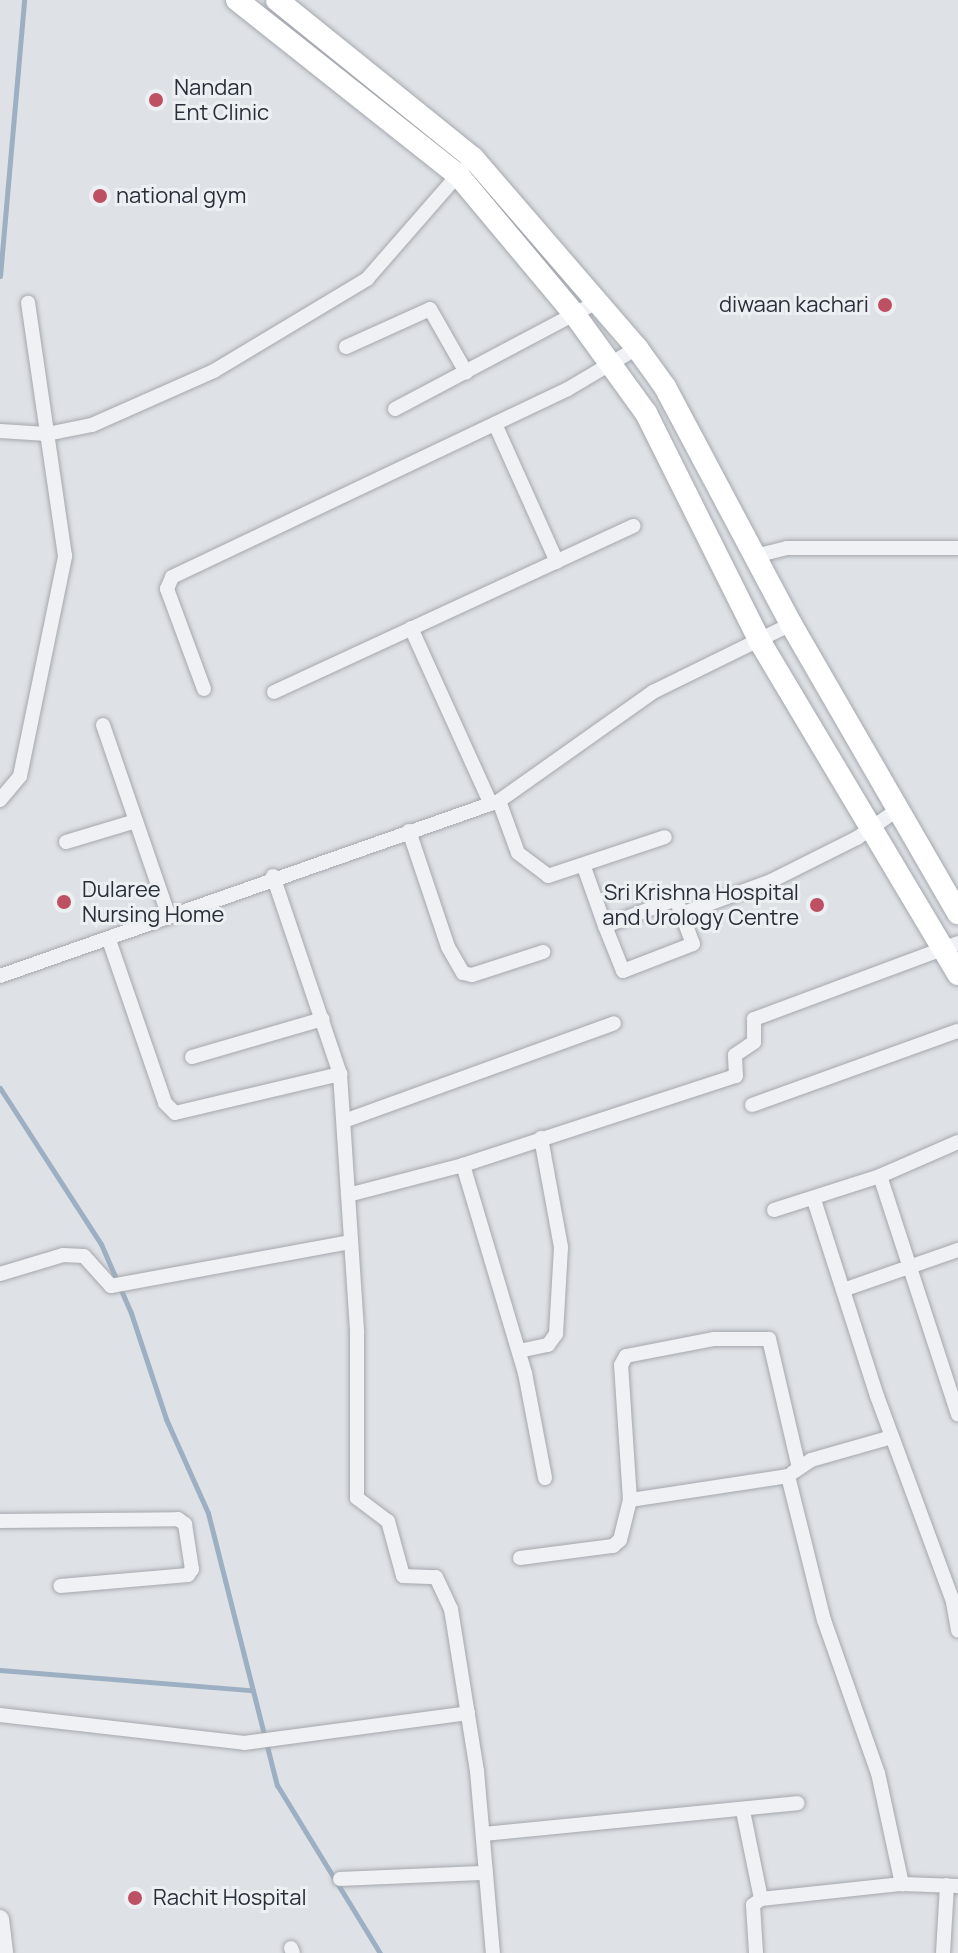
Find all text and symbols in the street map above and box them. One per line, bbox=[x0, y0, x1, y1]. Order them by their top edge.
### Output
place label: Nandan Ent Clinic bbox=[174, 74, 269, 126]
marker: Nandan Ent Clinic bbox=[145, 89, 167, 111]
place label: national gym bbox=[116, 183, 246, 209]
marker: national gym bbox=[91, 187, 109, 205]
place label: diwaan kachari bbox=[719, 292, 869, 318]
marker: diwaan kachari bbox=[876, 296, 894, 314]
place label: Dularee Nursing Home bbox=[82, 876, 224, 928]
place label: Sri Krishna Hospital and Urology Centre bbox=[602, 879, 799, 930]
marker: Dularee Nursing Home bbox=[53, 891, 75, 913]
marker: Sri Krishna Hospital and Urology Centre bbox=[806, 894, 828, 916]
place label: Rachit Hospital bbox=[153, 1885, 307, 1911]
marker: Rachit Hospital bbox=[124, 1887, 146, 1909]

